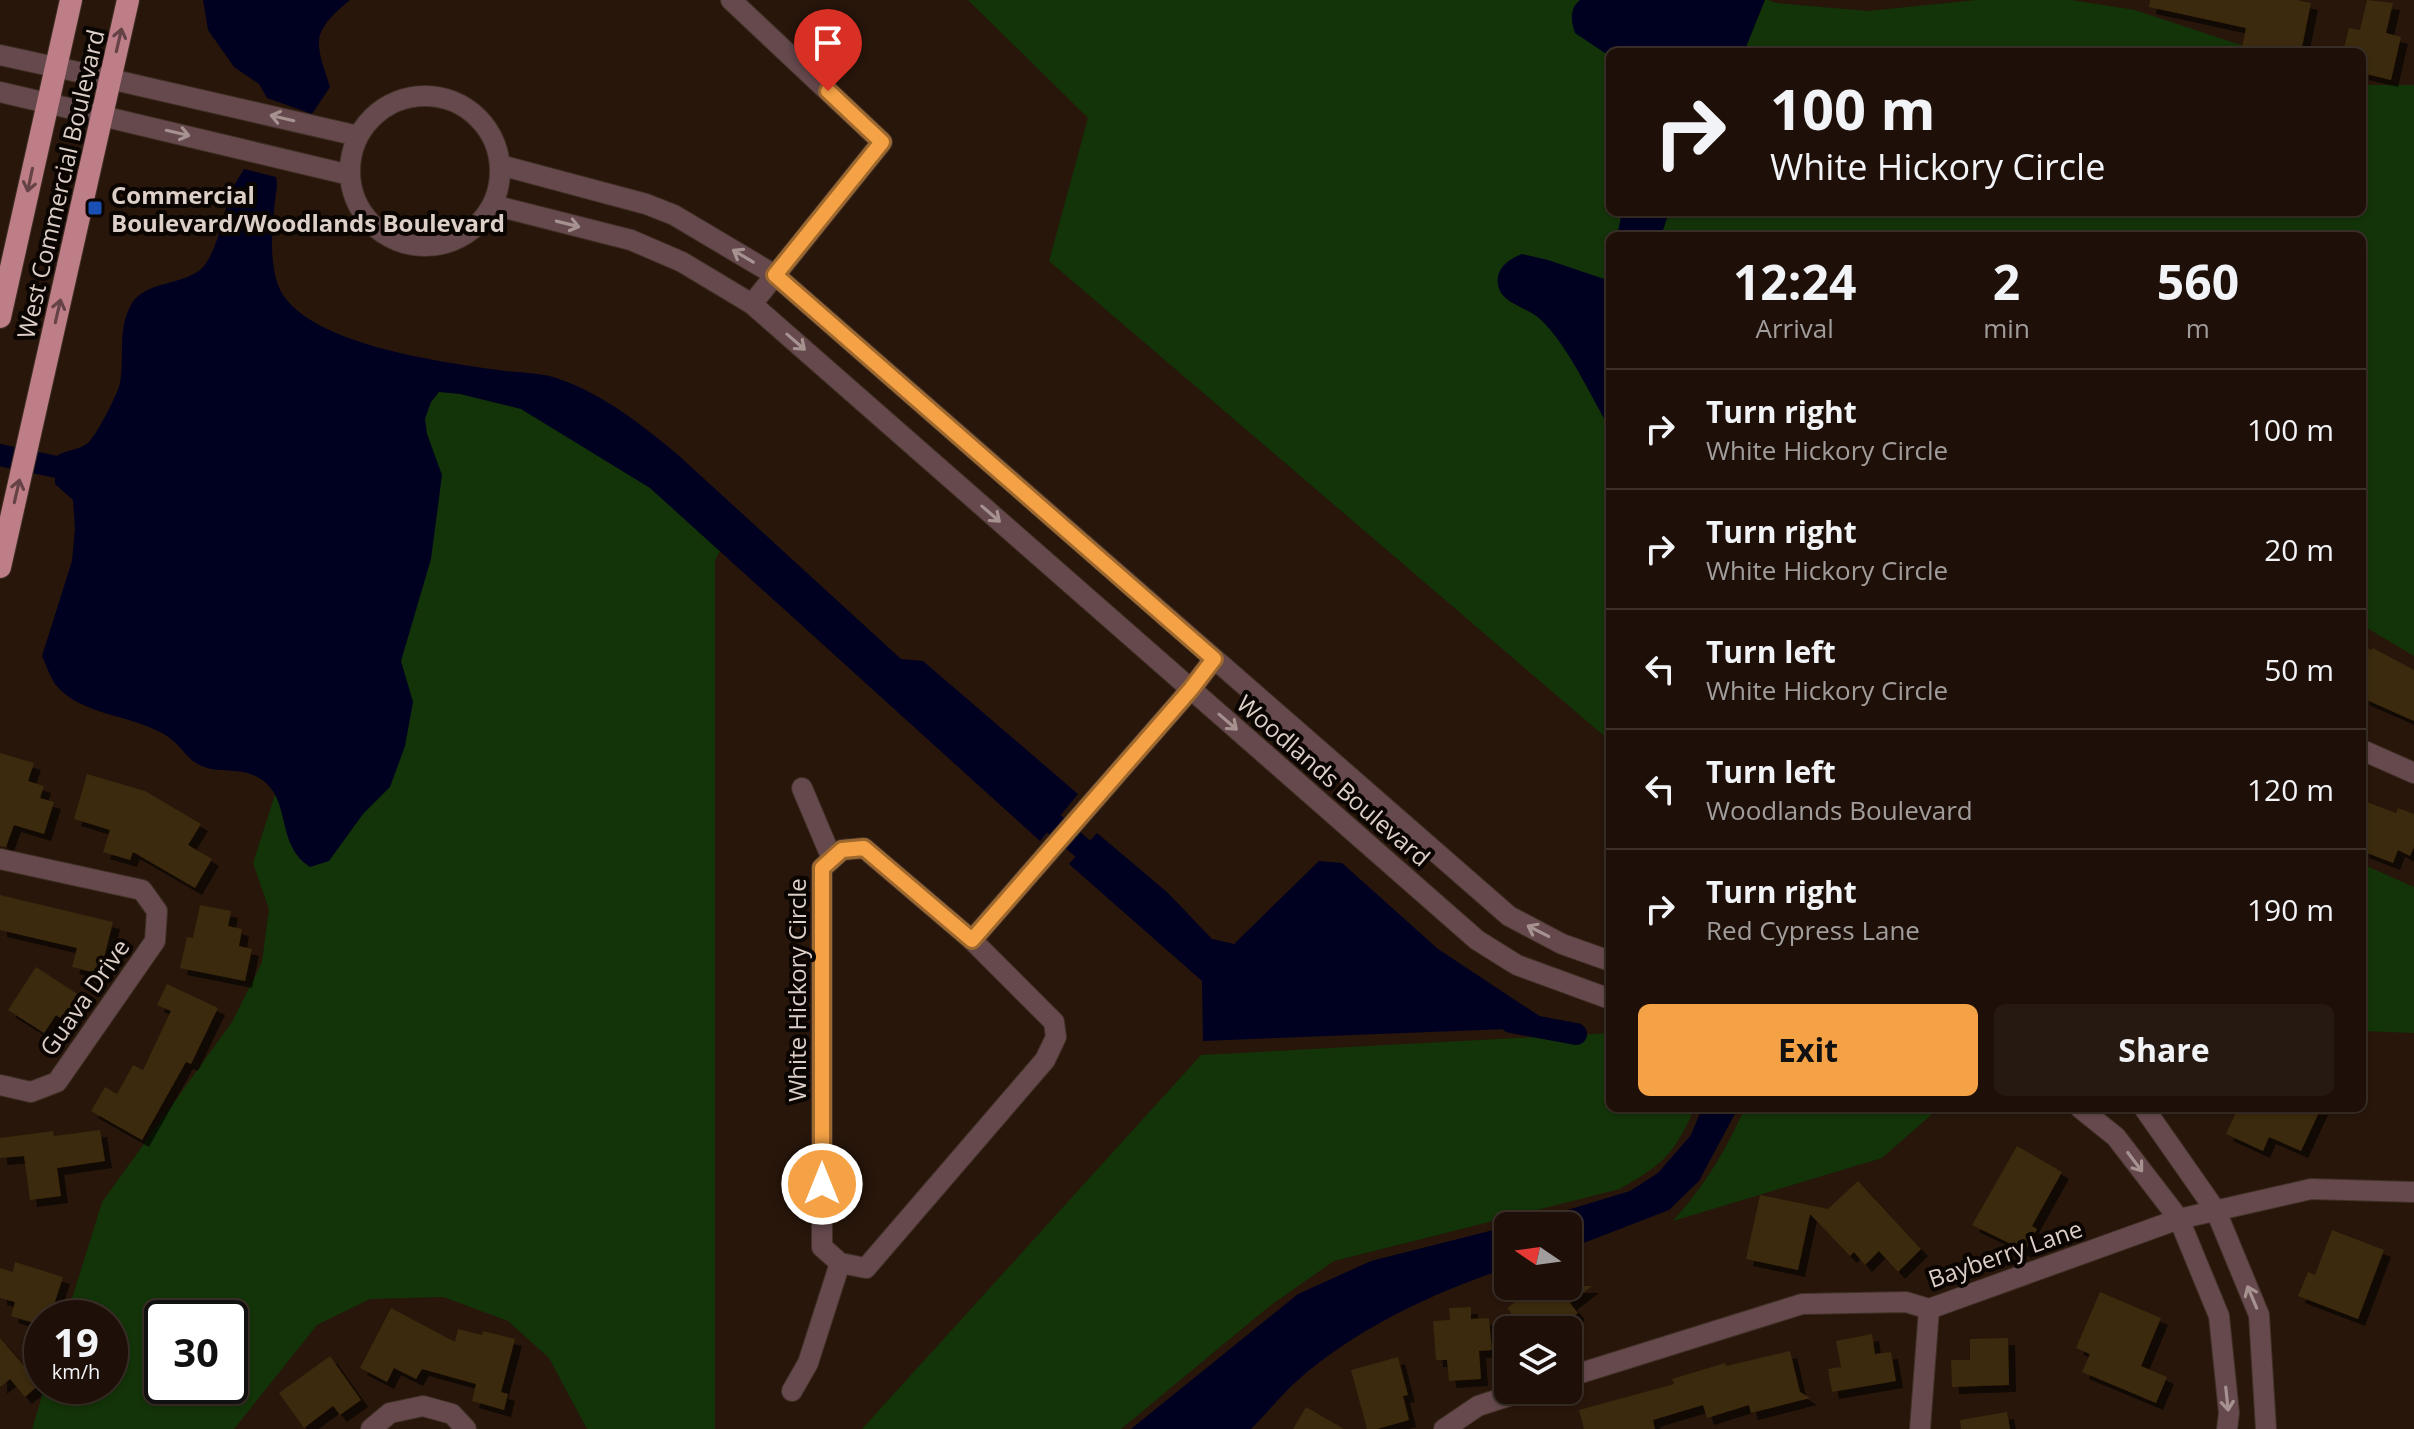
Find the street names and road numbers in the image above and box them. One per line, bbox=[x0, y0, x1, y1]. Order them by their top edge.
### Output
street label: West Commercial Boulevard bbox=[8, 26, 112, 342]
street label: Woodlands Boulevard bbox=[1230, 687, 1438, 873]
street label: White Hickory Circle bbox=[780, 878, 813, 1102]
street label: Guava Drive bbox=[32, 932, 136, 1062]
street label: Bayberry Lane bbox=[1924, 1211, 2086, 1295]

